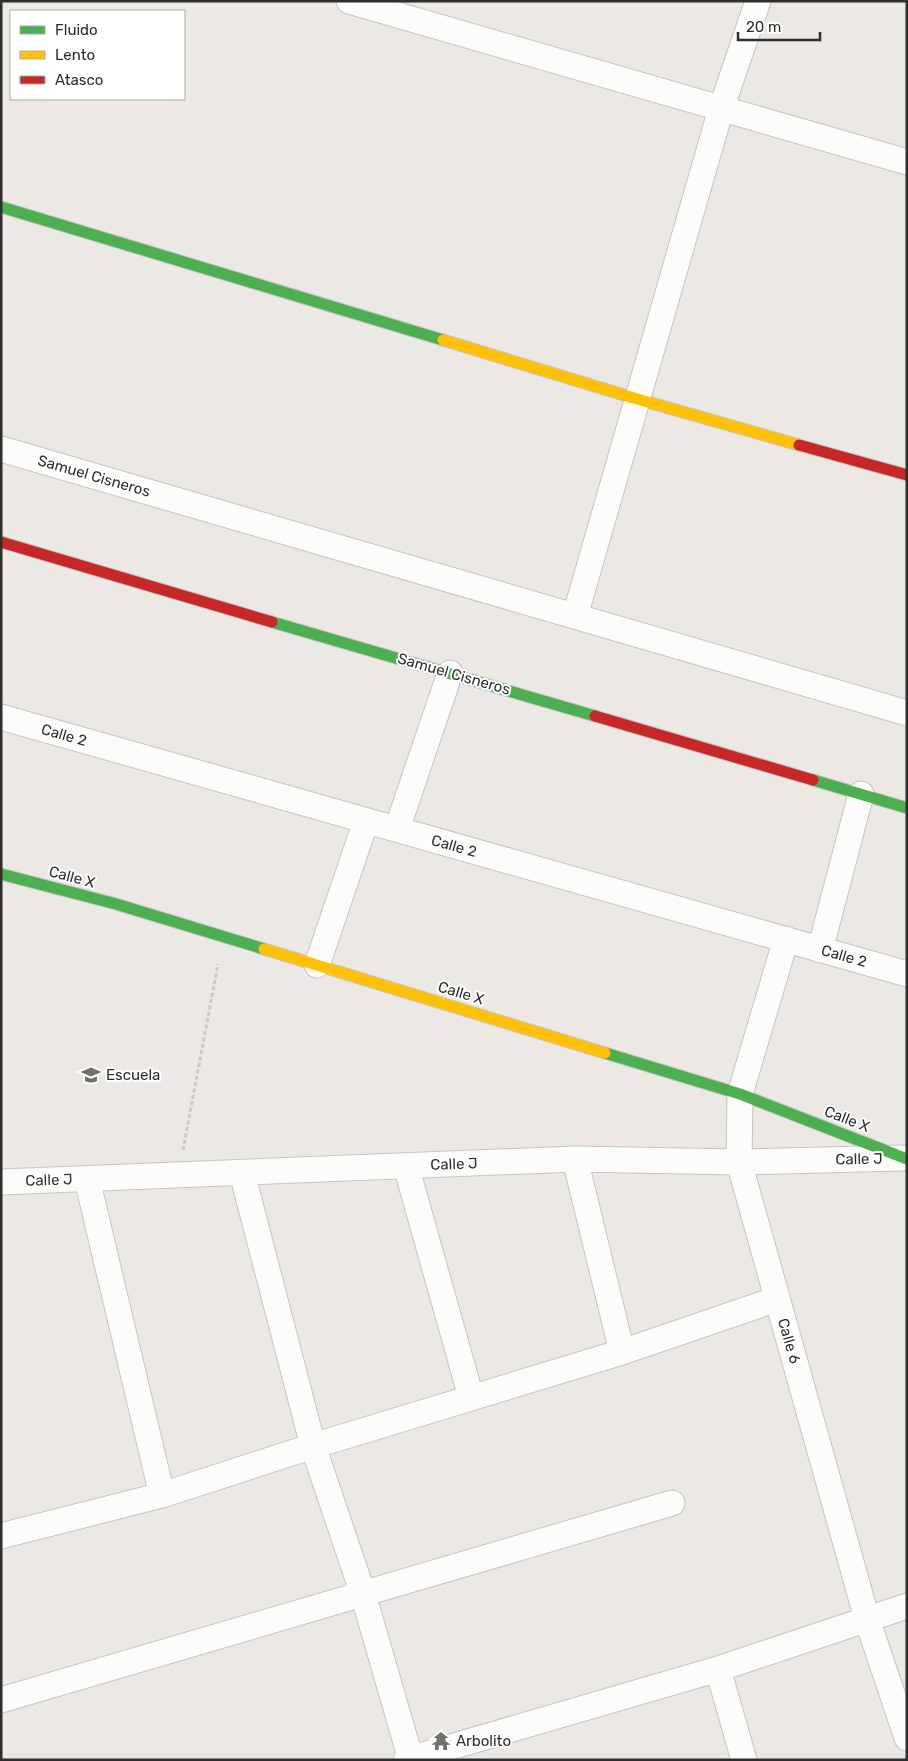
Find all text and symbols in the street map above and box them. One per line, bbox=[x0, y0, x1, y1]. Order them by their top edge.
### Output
legend bbox=[10, 10, 185, 100]
scale bar bbox=[738, 10, 820, 42]
text: 20 m bbox=[746, 18, 781, 36]
text: Fluido bbox=[55, 21, 98, 39]
text: Lento bbox=[55, 46, 95, 64]
text: Atasco bbox=[55, 71, 103, 89]
street label: Samuel Cisneros bbox=[36, 451, 153, 501]
street label: Samuel Cisneros bbox=[396, 649, 513, 699]
street label: Calle 2 bbox=[39, 720, 89, 750]
street label: Calle 2 bbox=[429, 831, 479, 861]
street label: Calle X bbox=[47, 862, 98, 892]
street label: Calle 2 bbox=[819, 941, 869, 971]
street label: Calle X bbox=[436, 978, 487, 1009]
school or university icon: Escuela bbox=[80, 1064, 102, 1086]
place label: Escuela bbox=[106, 1066, 160, 1084]
street label: Calle X bbox=[822, 1102, 873, 1136]
street label: Calle J bbox=[835, 1150, 883, 1168]
street label: Calle J bbox=[430, 1154, 478, 1174]
street label: Calle J bbox=[25, 1170, 73, 1190]
street label: Calle 6 bbox=[774, 1316, 804, 1366]
temple icon: Arbolito bbox=[430, 1730, 452, 1752]
place label: Arbolito bbox=[456, 1732, 511, 1750]

